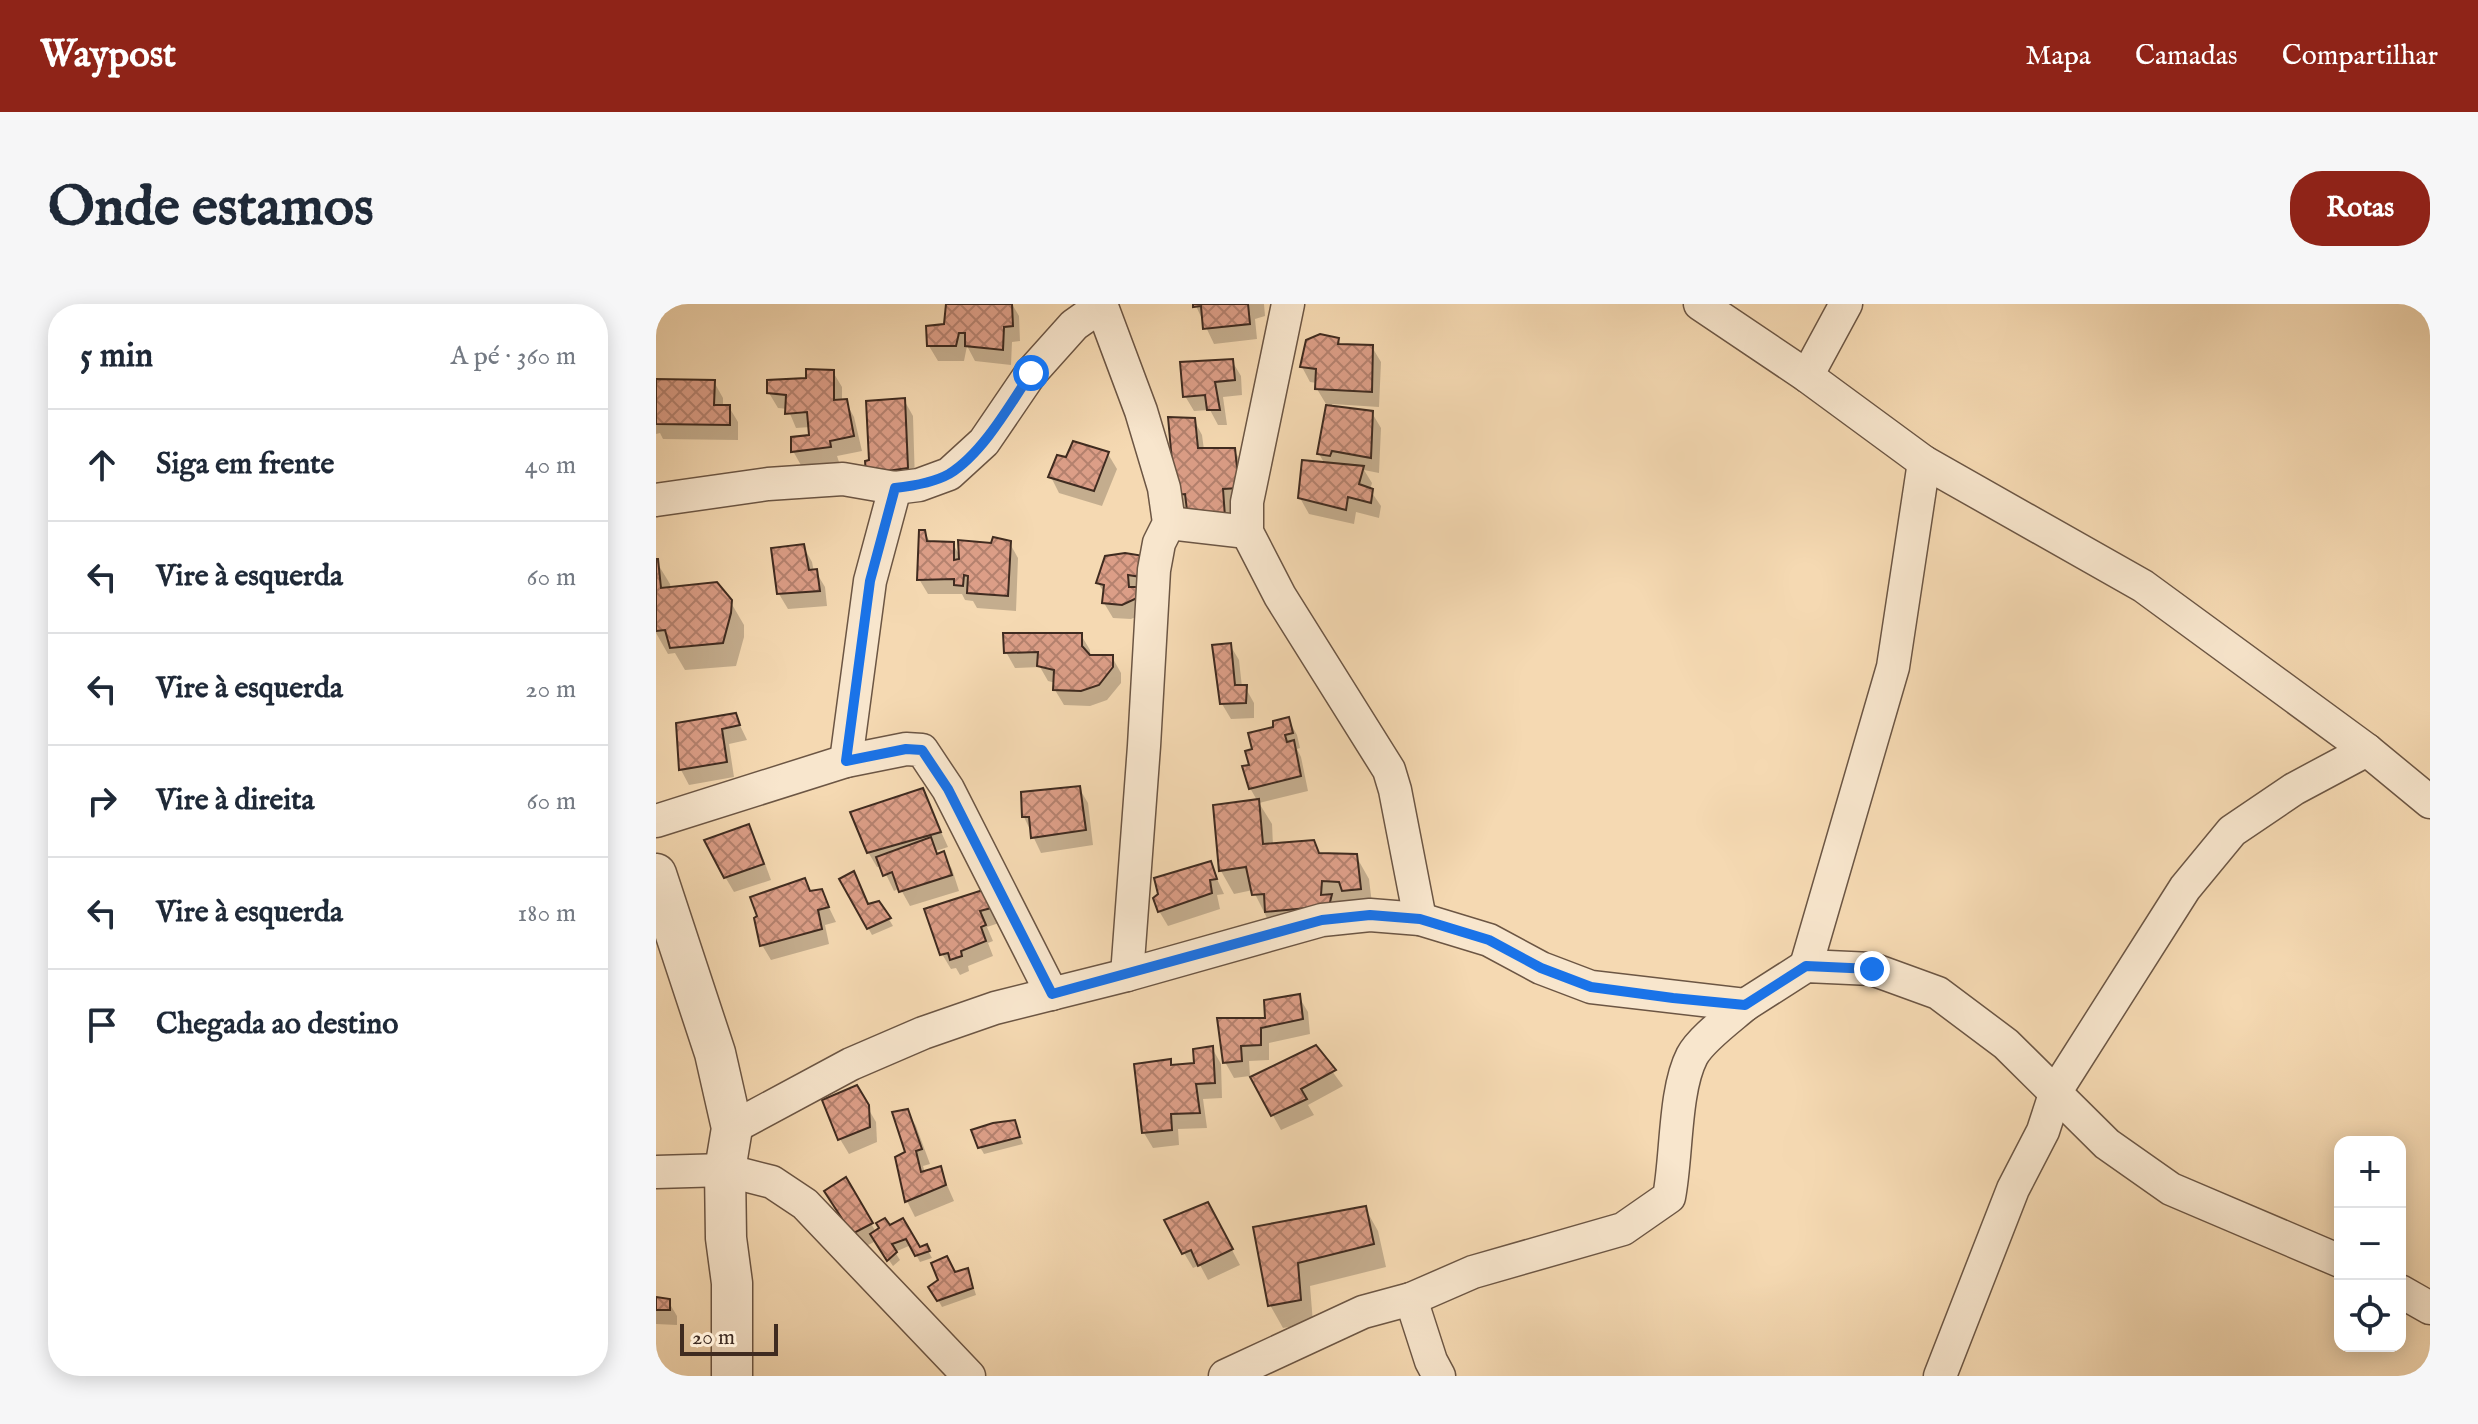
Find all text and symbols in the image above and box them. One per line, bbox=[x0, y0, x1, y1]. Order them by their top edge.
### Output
text: Waypost bbox=[40, 32, 176, 80]
text: Mapa bbox=[2025, 39, 2091, 74]
text: Camadas bbox=[2135, 39, 2238, 74]
text: Compartilhar bbox=[2282, 39, 2438, 74]
button: Rotas bbox=[2290, 171, 2430, 246]
text: Onde estamos bbox=[48, 173, 374, 244]
text: 5 min bbox=[80, 335, 153, 378]
text: A pé · 360 m bbox=[450, 340, 576, 373]
route start bbox=[1013, 355, 1049, 391]
icon: ahead bbox=[80, 443, 124, 487]
text: Siga em frente bbox=[156, 446, 334, 484]
text: 40 m bbox=[525, 449, 576, 482]
icon: left bbox=[80, 555, 124, 599]
text: Vire à esquerda bbox=[156, 558, 343, 596]
text: 60 m bbox=[527, 561, 576, 594]
icon: left bbox=[80, 667, 124, 711]
text: Vire à esquerda bbox=[156, 670, 343, 708]
text: 20 m bbox=[525, 673, 576, 706]
icon: right bbox=[80, 779, 124, 823]
text: Vire à direita bbox=[156, 782, 315, 820]
text: 60 m bbox=[527, 785, 576, 818]
icon: left bbox=[80, 891, 124, 935]
text: Vire à esquerda bbox=[156, 894, 343, 932]
text: 180 m bbox=[518, 897, 576, 930]
route end bbox=[1854, 951, 1890, 987]
icon: arrive bbox=[80, 1003, 124, 1047]
text: Chegada ao destino bbox=[156, 1006, 398, 1044]
map controls bbox=[2334, 1136, 2406, 1352]
button: + bbox=[2334, 1136, 2406, 1208]
button: − bbox=[2334, 1208, 2406, 1280]
button: locate bbox=[2334, 1280, 2406, 1352]
scale bar bbox=[680, 1320, 778, 1356]
text: 20 m bbox=[692, 1324, 735, 1352]

